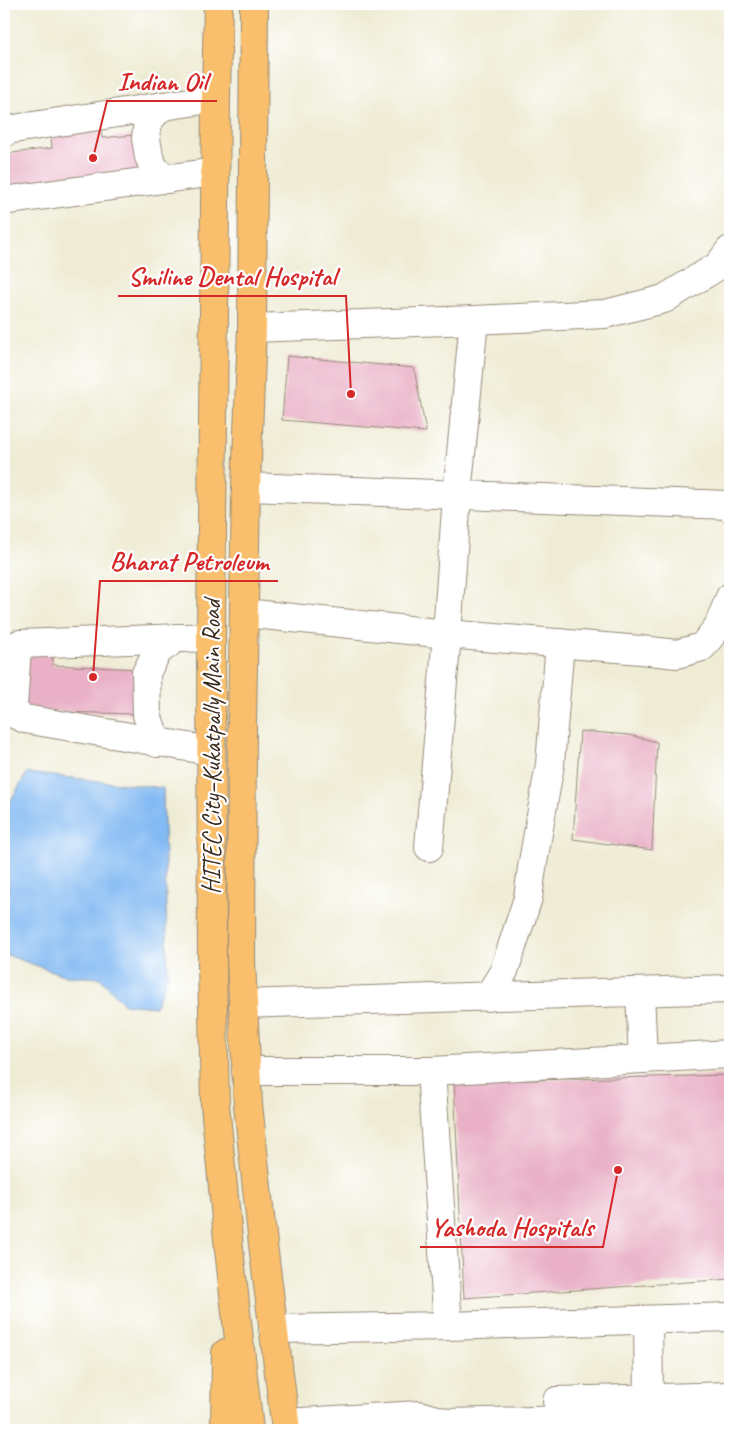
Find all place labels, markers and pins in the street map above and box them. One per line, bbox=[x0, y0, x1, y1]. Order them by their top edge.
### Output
callout: Indian Oil bbox=[107, 60, 217, 101]
callout: Smiline Dental Hospital bbox=[118, 255, 346, 296]
callout: Bharat Petroleum bbox=[100, 540, 278, 581]
callout: Yashoda Hospitals bbox=[420, 1206, 603, 1247]

